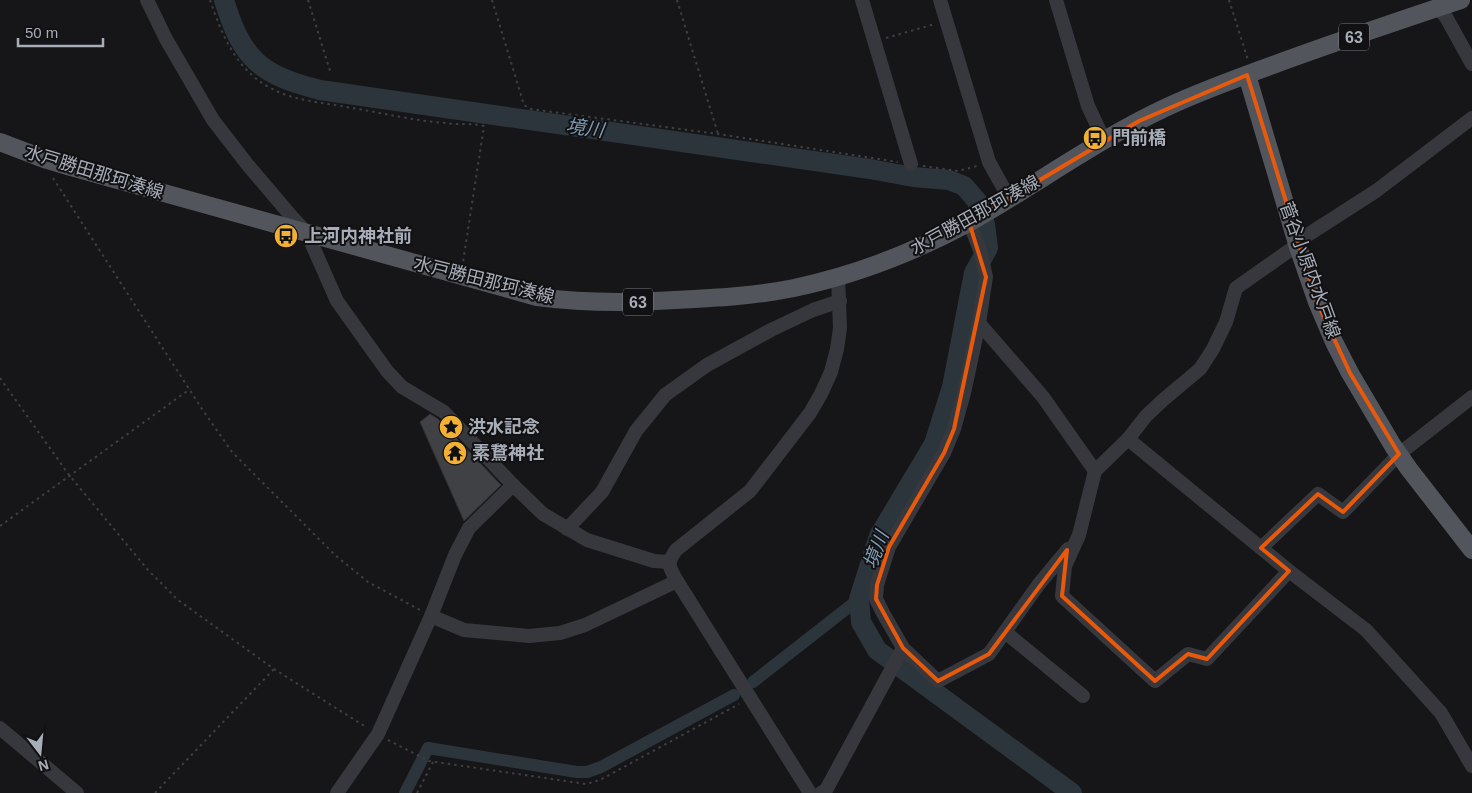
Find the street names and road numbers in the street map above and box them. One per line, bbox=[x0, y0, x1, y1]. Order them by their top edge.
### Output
road number: 63 bbox=[1339, 24, 1369, 51]
street label: 水戸勝田那珂湊線 bbox=[22, 141, 166, 203]
street label: 水戸勝田那珂湊線 bbox=[907, 171, 1043, 259]
street label: 菅谷小原内水戸線 bbox=[1276, 199, 1344, 341]
street label: 水戸勝田那珂湊線 bbox=[412, 253, 556, 307]
road number: 63 bbox=[623, 288, 653, 316]

